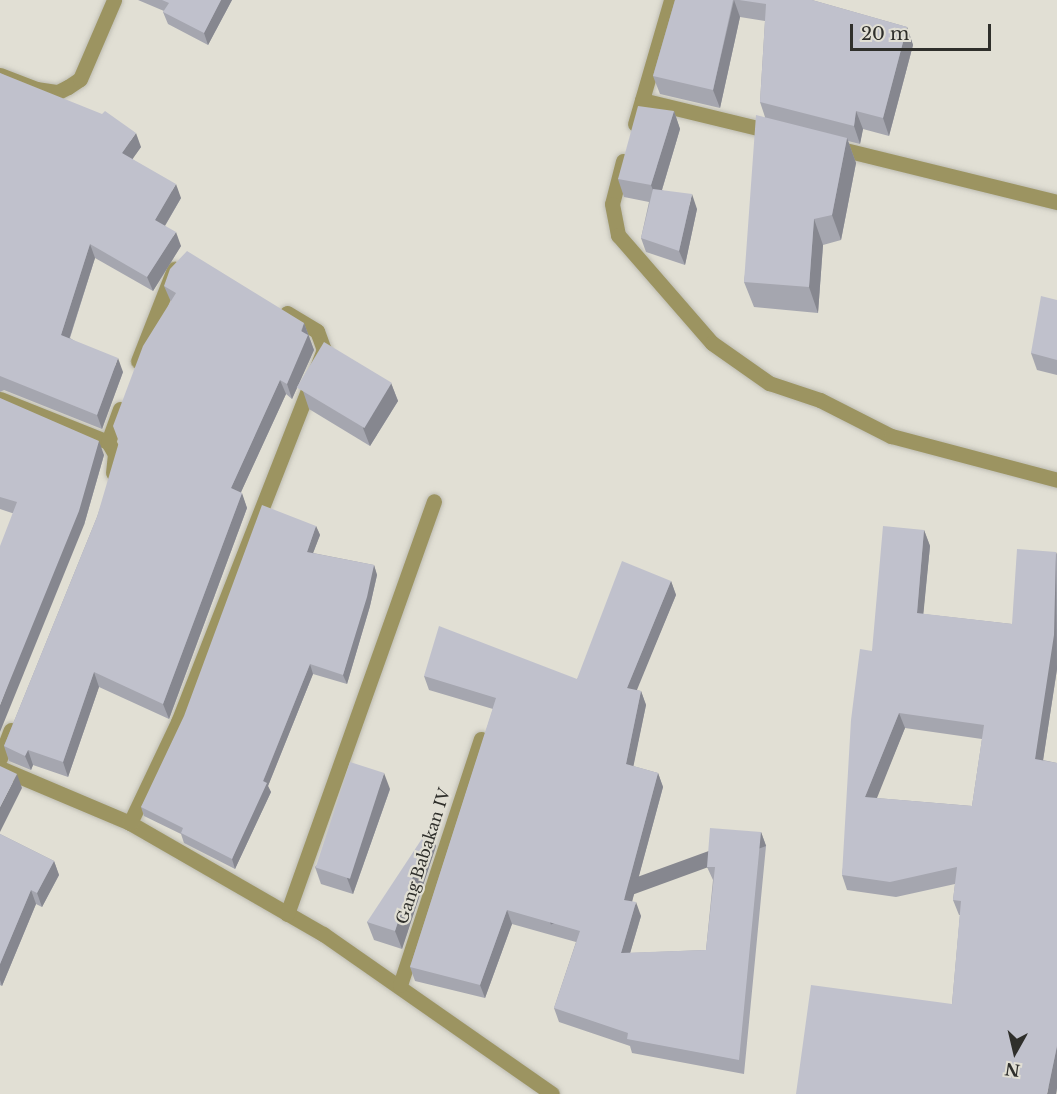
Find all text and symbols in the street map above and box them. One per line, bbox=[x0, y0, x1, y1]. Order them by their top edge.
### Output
scale bar bbox=[853, 12, 994, 50]
text: 20 m bbox=[861, 23, 909, 45]
street label: Gang Babakan IV bbox=[392, 786, 454, 926]
north arrow bbox=[985, 1022, 1045, 1082]
text: N bbox=[1004, 1059, 1021, 1081]

